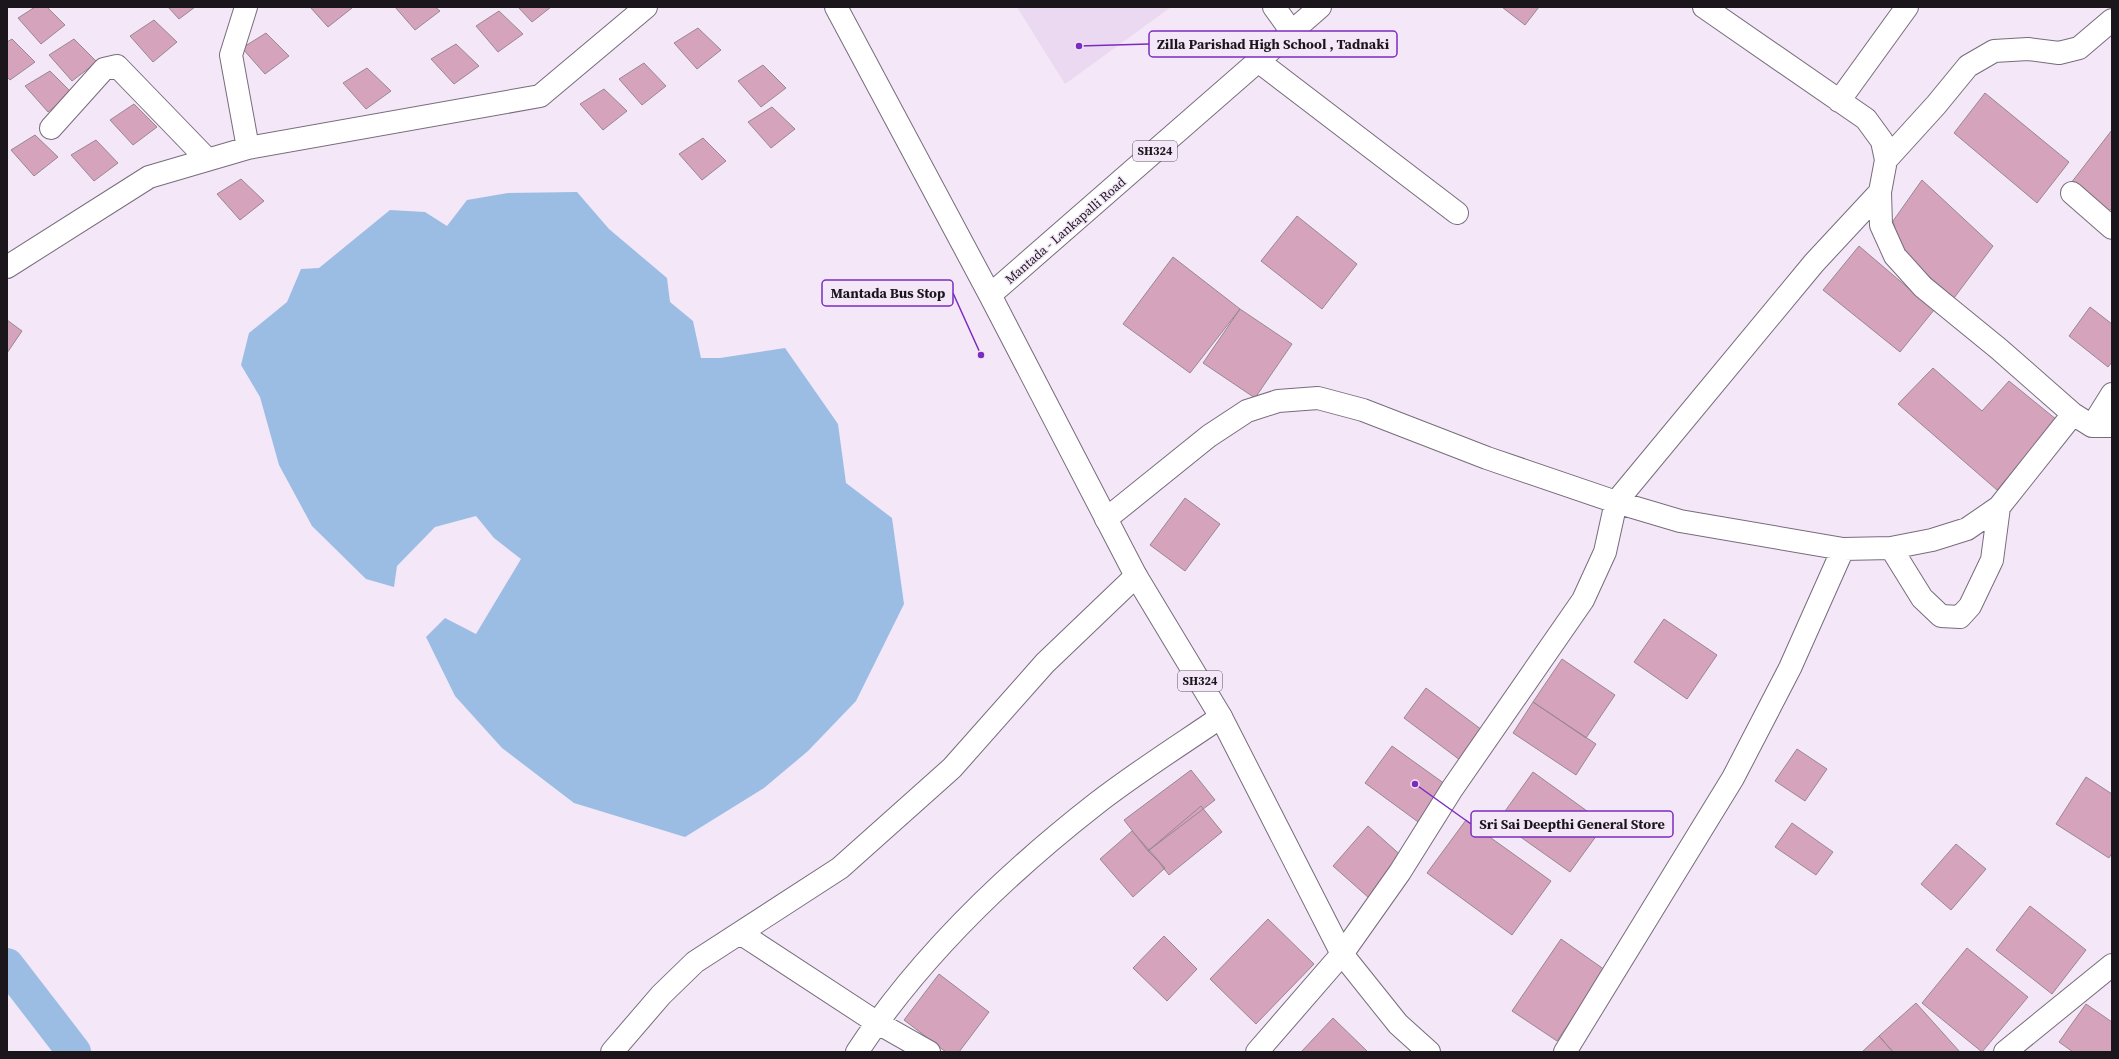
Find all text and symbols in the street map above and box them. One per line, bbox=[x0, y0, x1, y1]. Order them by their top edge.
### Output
callout: Zilla Parishad High School , Tadnaki bbox=[1149, 31, 1397, 57]
text: Zilla Parishad High School , Tadnaki bbox=[1157, 34, 1390, 54]
road number: SH324 bbox=[1133, 141, 1177, 161]
street label: Mantada - Lankapalli Road bbox=[1001, 173, 1130, 288]
callout: Mantada Bus Stop bbox=[822, 280, 953, 306]
text: Mantada Bus Stop bbox=[831, 283, 946, 303]
road number: SH324 bbox=[1178, 671, 1222, 691]
callout: Sri Sai Deepthi General Store bbox=[1471, 811, 1673, 837]
text: Sri Sai Deepthi General Store bbox=[1479, 814, 1665, 834]

